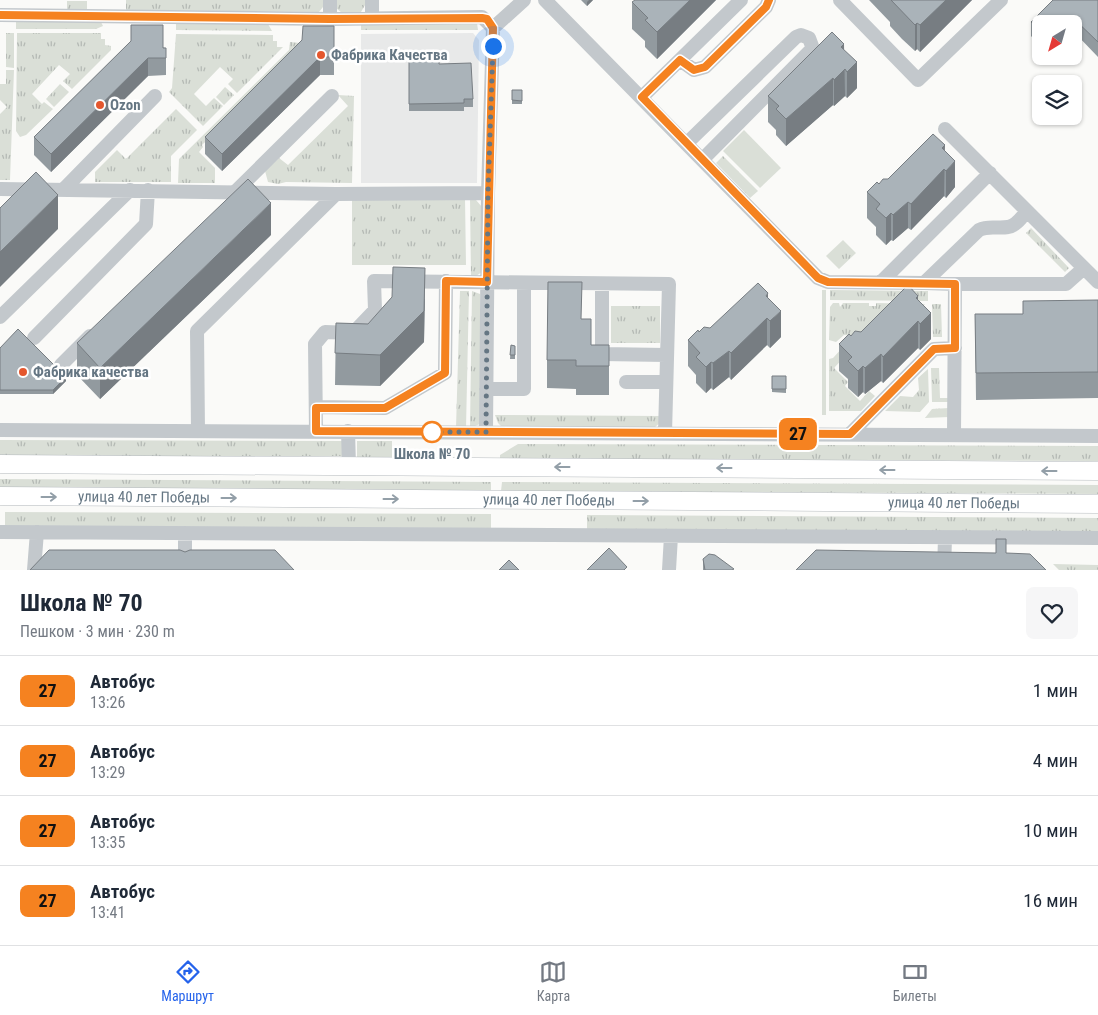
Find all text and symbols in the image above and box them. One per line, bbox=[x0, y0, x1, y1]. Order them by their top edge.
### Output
north arrow bbox=[1032, 15, 1082, 65]
map controls bbox=[1032, 15, 1082, 125]
your location bbox=[481, 34, 506, 59]
place label: Фабрика Качества bbox=[331, 46, 448, 64]
marker: Фабрика Качества bbox=[315, 49, 327, 61]
button: layers bbox=[1032, 75, 1082, 125]
place label: Ozon bbox=[110, 96, 141, 114]
marker: Ozon bbox=[94, 99, 106, 111]
place label: Фабрика качества bbox=[33, 363, 149, 381]
marker: Фабрика качества bbox=[17, 366, 29, 378]
line badge: 27 bbox=[776, 418, 820, 450]
marker: Школа № 70 bbox=[421, 421, 443, 443]
text: 27 bbox=[789, 423, 807, 444]
place label: Школа № 70 bbox=[394, 445, 470, 463]
one-way arrow bbox=[554, 462, 570, 472]
one-way arrow bbox=[717, 464, 733, 473]
one-way arrow bbox=[879, 465, 896, 475]
one-way arrow bbox=[1042, 466, 1058, 476]
street label: улица 40 лет Победы bbox=[78, 488, 210, 507]
street label: улица 40 лет Победы bbox=[483, 491, 615, 509]
one-way arrow bbox=[40, 492, 56, 502]
one-way arrow bbox=[220, 493, 236, 503]
street label: улица 40 лет Победы bbox=[888, 493, 1020, 512]
one-way arrow bbox=[382, 494, 399, 504]
one-way arrow bbox=[632, 496, 649, 506]
button: heart bbox=[1026, 587, 1078, 639]
text: Школа № 70 bbox=[20, 589, 143, 617]
text: Пешком · 3 мин · 230 m bbox=[20, 622, 175, 641]
text: Автобус bbox=[90, 670, 155, 693]
text: 1 мин bbox=[1033, 679, 1078, 702]
text: 27 bbox=[38, 680, 57, 701]
text: 13:26 bbox=[90, 693, 125, 712]
text: Автобус bbox=[90, 740, 155, 763]
text: 4 мин bbox=[1033, 749, 1078, 772]
text: 27 bbox=[38, 750, 57, 771]
text: 13:29 bbox=[90, 763, 125, 782]
text: Автобус bbox=[90, 810, 155, 833]
text: 10 мин bbox=[1023, 819, 1078, 842]
text: 27 bbox=[38, 820, 57, 841]
text: 13:35 bbox=[90, 833, 125, 852]
text: Автобус bbox=[90, 880, 155, 903]
text: 16 мин bbox=[1023, 889, 1078, 912]
text: 27 bbox=[38, 890, 57, 911]
text: 13:41 bbox=[90, 903, 125, 922]
tab: Маршрут bbox=[161, 958, 214, 1004]
tab: Карта bbox=[537, 958, 570, 1004]
tab: Билеты bbox=[893, 958, 937, 1004]

